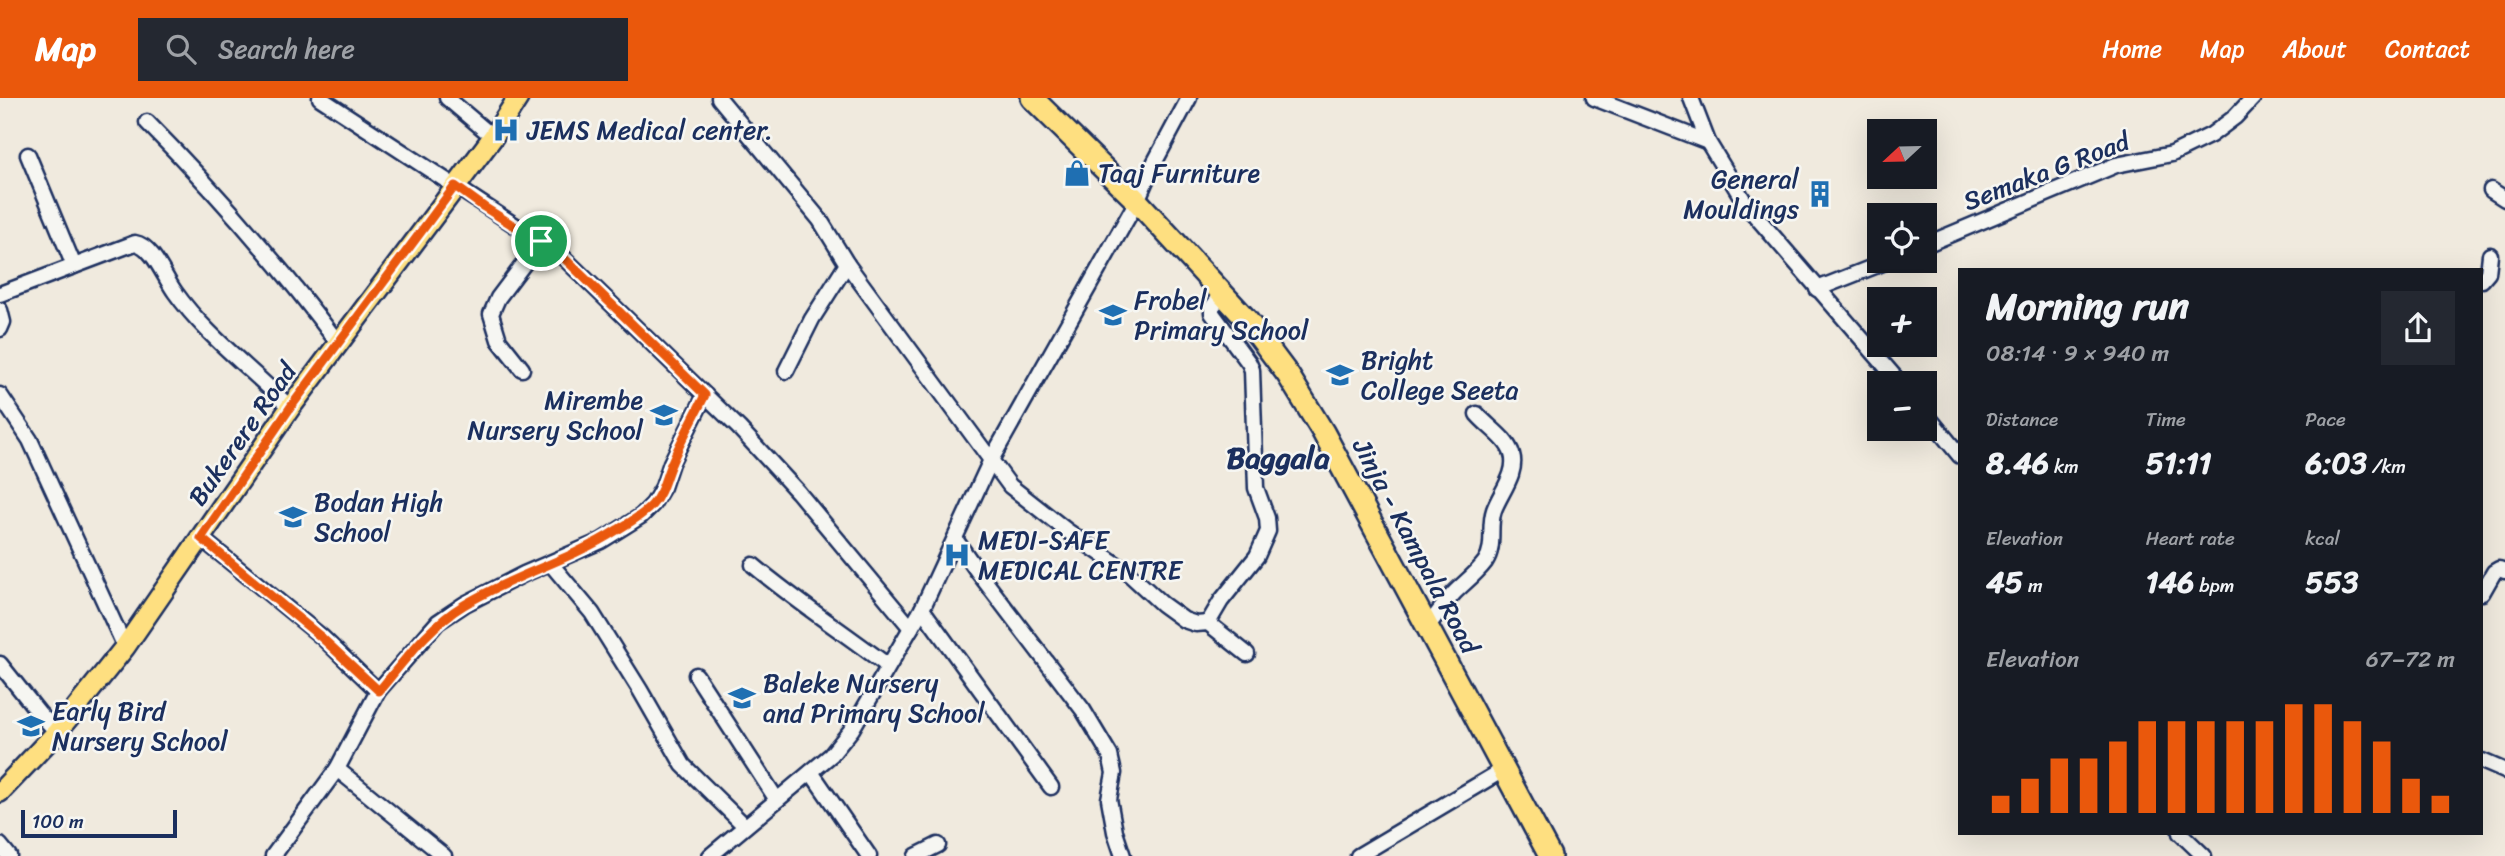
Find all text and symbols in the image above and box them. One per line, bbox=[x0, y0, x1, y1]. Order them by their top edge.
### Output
search box bbox=[138, 18, 628, 81]
text: Map bbox=[35, 20, 96, 78]
text: Search here bbox=[218, 26, 355, 72]
text: Home bbox=[2102, 28, 2162, 70]
text: Map bbox=[2200, 28, 2244, 70]
text: About bbox=[2282, 28, 2347, 70]
text: Contact bbox=[2385, 28, 2470, 70]
icon: search bbox=[162, 30, 200, 68]
place label: JEMS Medical center. bbox=[526, 107, 773, 153]
hospital icon: JEMS Medical center. bbox=[491, 115, 521, 145]
street label: Semaka G Road bbox=[1956, 117, 2138, 224]
north arrow bbox=[1867, 119, 1937, 189]
map controls bbox=[1867, 119, 1937, 441]
place label: Taaj Furniture bbox=[1098, 150, 1260, 196]
place label: General Mouldings bbox=[1683, 156, 1800, 232]
shop icon: Taaj Furniture bbox=[1062, 158, 1092, 188]
building icon: General Mouldings bbox=[1805, 179, 1835, 209]
button: locate bbox=[1867, 203, 1937, 273]
pin bbox=[511, 211, 571, 271]
icon: arrive bbox=[522, 222, 560, 260]
text: Morning run bbox=[1986, 273, 2189, 340]
place label: Frobel Primary School bbox=[1134, 277, 1309, 353]
button: + bbox=[1867, 287, 1937, 357]
button: share bbox=[2381, 291, 2455, 365]
school or university icon: Frobel Primary School bbox=[1098, 300, 1128, 330]
text: 08:14 · 9 × 940 m bbox=[1986, 333, 2169, 374]
place label: Bright College Seeta bbox=[1361, 337, 1519, 413]
street label: Bukerere Road bbox=[175, 350, 310, 516]
school or university icon: Bright College Seeta bbox=[1325, 360, 1355, 390]
button: − bbox=[1867, 371, 1937, 441]
place label: Mirembe Nursery School bbox=[467, 377, 644, 453]
school or university icon: Mirembe Nursery School bbox=[649, 400, 679, 430]
text: Distance bbox=[1986, 403, 2058, 436]
text: Time bbox=[2146, 403, 2186, 436]
text: Pace bbox=[2305, 403, 2346, 436]
street label: Jinja - Kampala Road bbox=[1339, 429, 1493, 664]
district label: Baggala bbox=[1227, 431, 1330, 485]
text: 8.46 bbox=[1986, 436, 2049, 490]
text: 51:11 bbox=[2146, 436, 2212, 490]
text: 6:03 bbox=[2305, 436, 2367, 490]
text: km bbox=[2049, 450, 2079, 483]
text: /km bbox=[2367, 450, 2406, 483]
place label: Bodan High School bbox=[314, 479, 443, 555]
school or university icon: Bodan High School bbox=[278, 502, 308, 532]
place label: MEDI-SAFE MEDICAL CENTRE bbox=[978, 517, 1184, 593]
text: Elevation bbox=[1986, 522, 2063, 555]
text: Heart rate bbox=[2146, 522, 2235, 555]
text: kcal bbox=[2305, 522, 2340, 555]
hospital icon: MEDI-SAFE MEDICAL CENTRE bbox=[942, 540, 972, 570]
text: 45 bbox=[1986, 555, 2023, 609]
text: 146 bbox=[2146, 555, 2194, 609]
text: 553 bbox=[2305, 555, 2358, 609]
text: m bbox=[2023, 569, 2043, 602]
text: bpm bbox=[2194, 569, 2234, 602]
text: Elevation bbox=[1986, 639, 2079, 680]
text: 67–72 m bbox=[2366, 639, 2455, 680]
place label: Baleke Nursery and Primary School bbox=[763, 660, 985, 736]
school or university icon: Baleke Nursery and Primary School bbox=[727, 683, 757, 713]
place label: Early Bird Nursery School bbox=[52, 688, 228, 764]
school or university icon: Early Bird Nursery School bbox=[16, 711, 46, 741]
text: 100 m bbox=[32, 805, 84, 838]
scale bar bbox=[21, 807, 177, 839]

